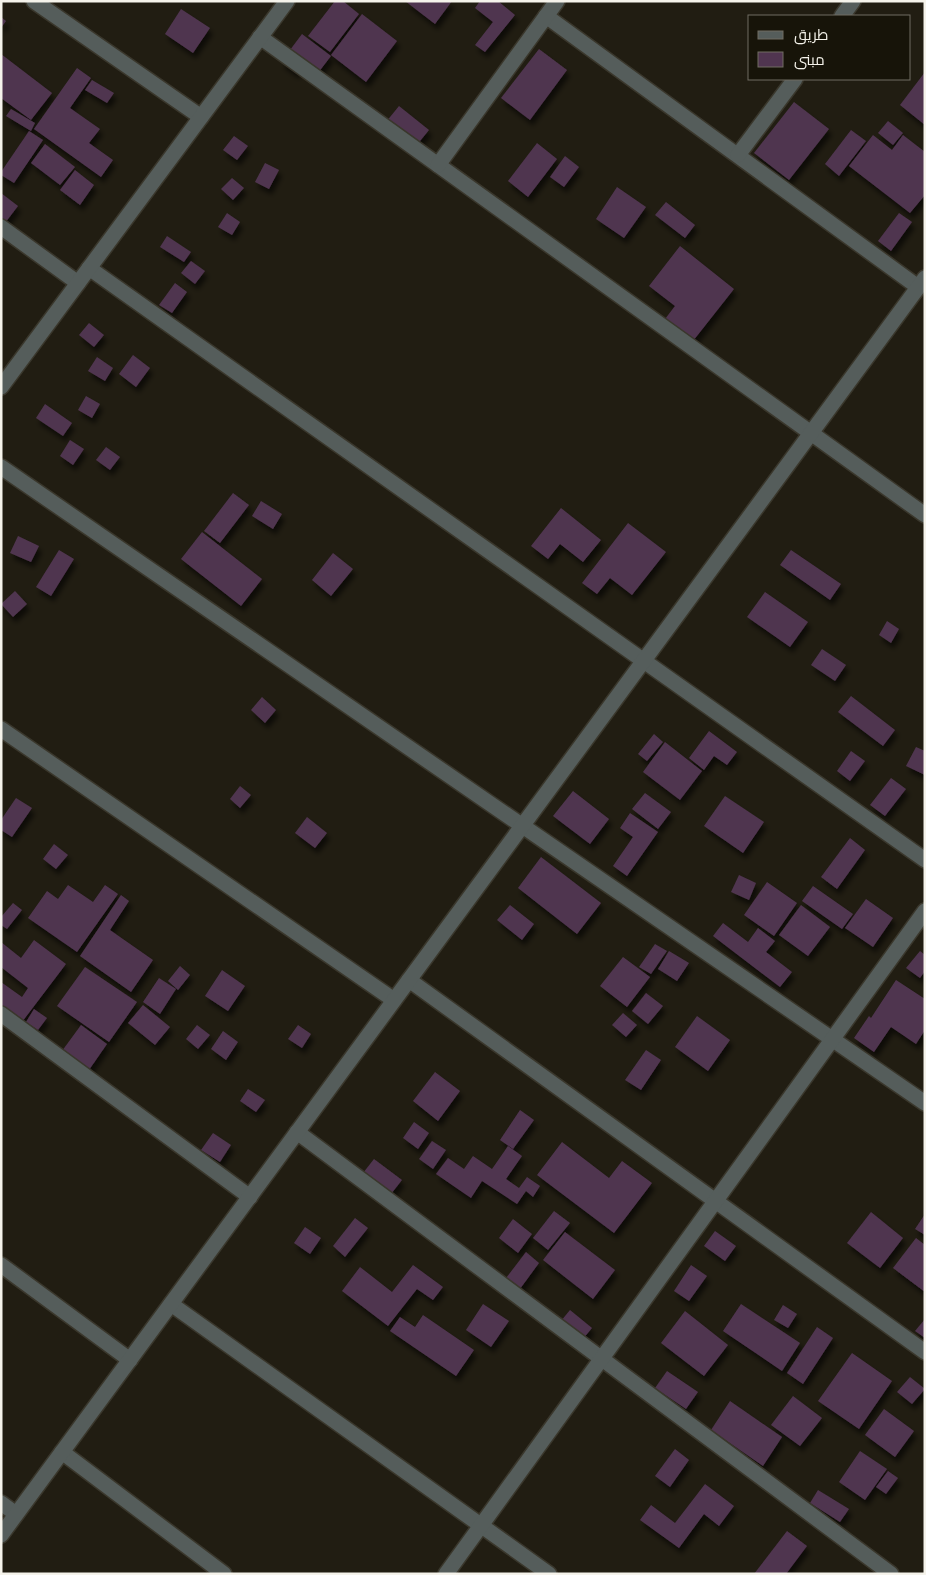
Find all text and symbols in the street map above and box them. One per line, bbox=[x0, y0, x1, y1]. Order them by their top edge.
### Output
legend bbox=[748, 15, 911, 80]
text: طريق bbox=[794, 25, 828, 45]
text: مبنى bbox=[794, 50, 825, 70]

